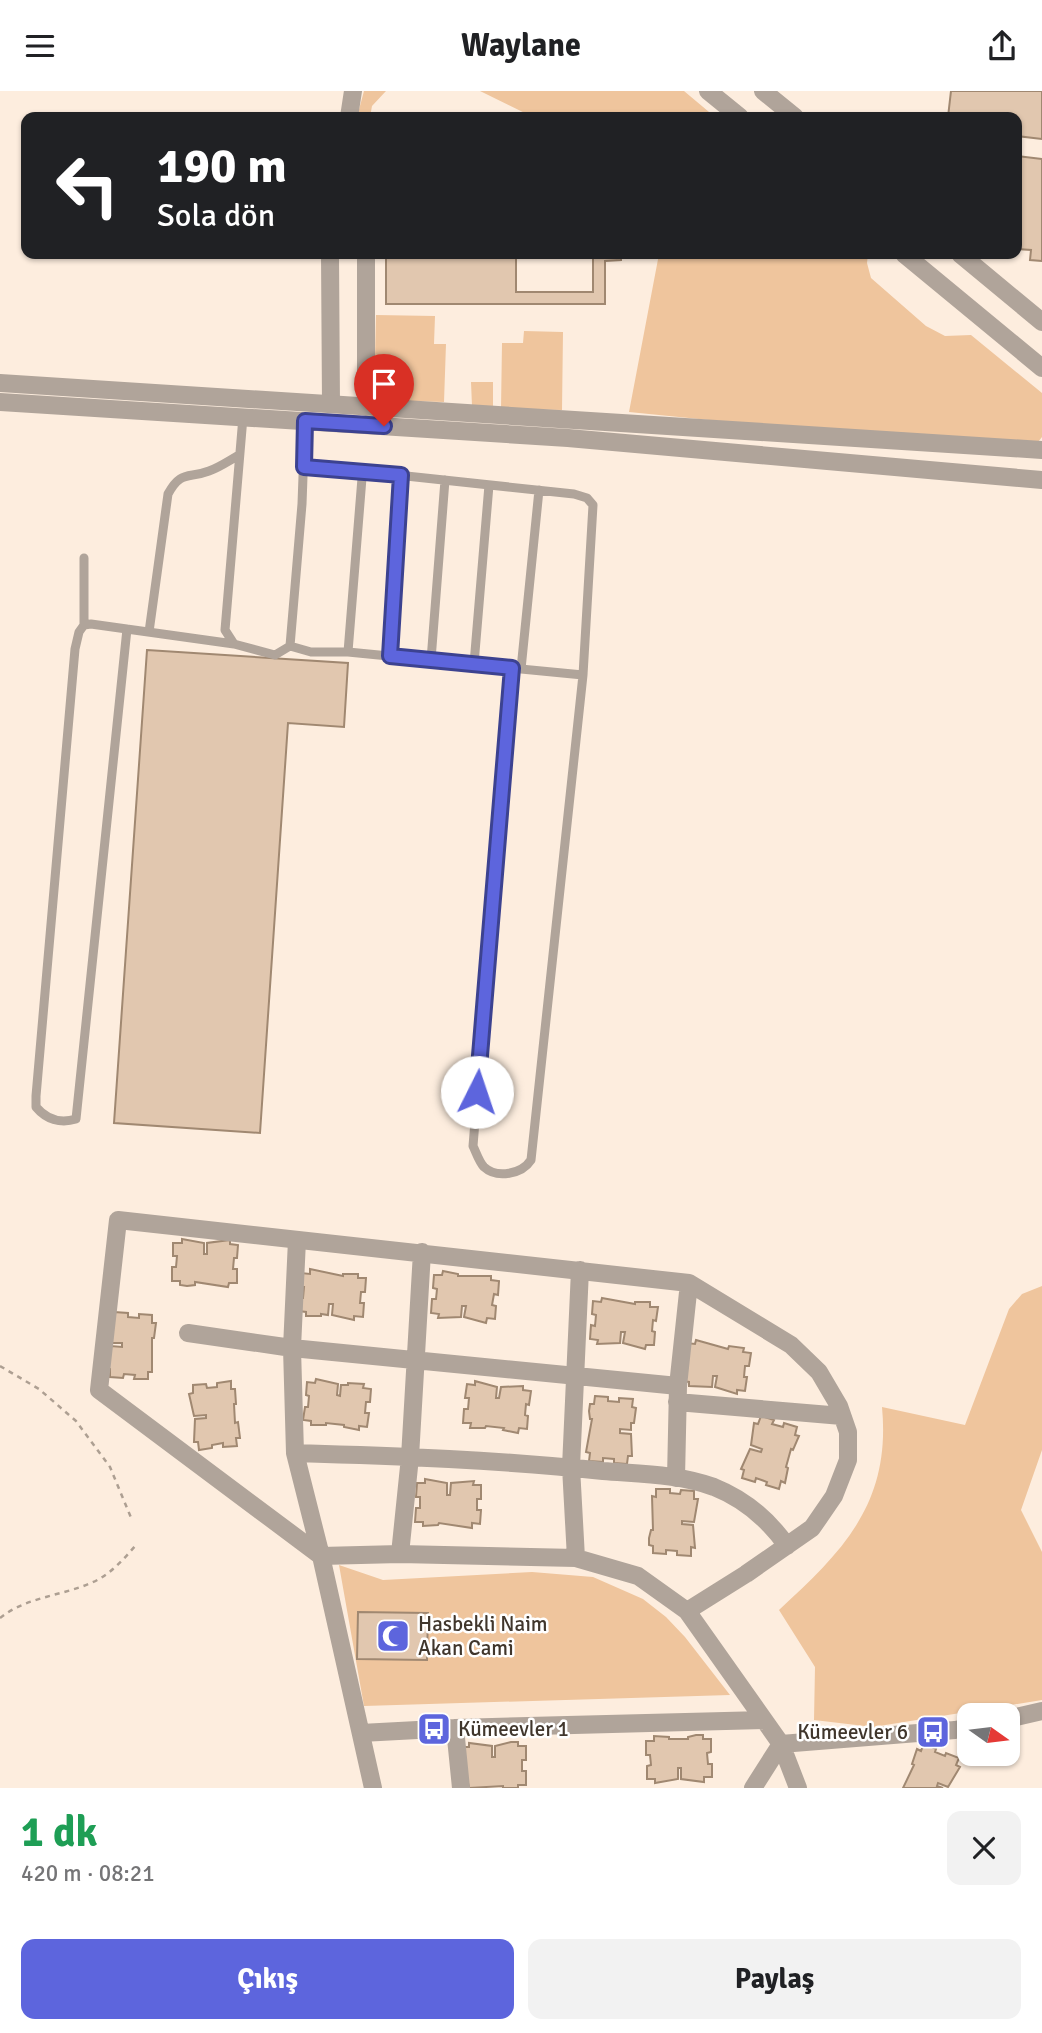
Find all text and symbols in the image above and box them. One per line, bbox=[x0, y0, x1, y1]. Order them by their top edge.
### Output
text: Waylane bbox=[461, 26, 581, 65]
icon: menu bbox=[21, 27, 59, 65]
icon: share bbox=[983, 27, 1021, 65]
text: 190 m bbox=[157, 136, 287, 196]
icon: left bbox=[42, 140, 133, 231]
text: Sola dön bbox=[157, 196, 275, 235]
pin bbox=[354, 354, 414, 426]
icon: arrive bbox=[365, 365, 403, 403]
position arrow bbox=[440, 1055, 514, 1129]
place label: Hasbekli Naim Akan Cami bbox=[418, 1611, 548, 1661]
mosque icon: Hasbekli Naim Akan Cami bbox=[374, 1617, 412, 1655]
north arrow bbox=[957, 1703, 1020, 1766]
map controls bbox=[957, 1703, 1020, 1766]
bus stop icon: Kümeevler 1 bbox=[415, 1710, 453, 1748]
bus stop icon: Kümeevler 6 bbox=[914, 1713, 952, 1751]
place label: Kümeevler 1 bbox=[458, 1716, 569, 1742]
place label: Kümeevler 6 bbox=[797, 1719, 908, 1745]
text: 1 dk bbox=[21, 1807, 98, 1858]
button: close bbox=[947, 1811, 1021, 1885]
text: 420 m · 08:21 bbox=[21, 1859, 155, 1888]
button: Çıkış bbox=[21, 1939, 514, 2019]
button: Paylaş bbox=[528, 1939, 1021, 2019]

